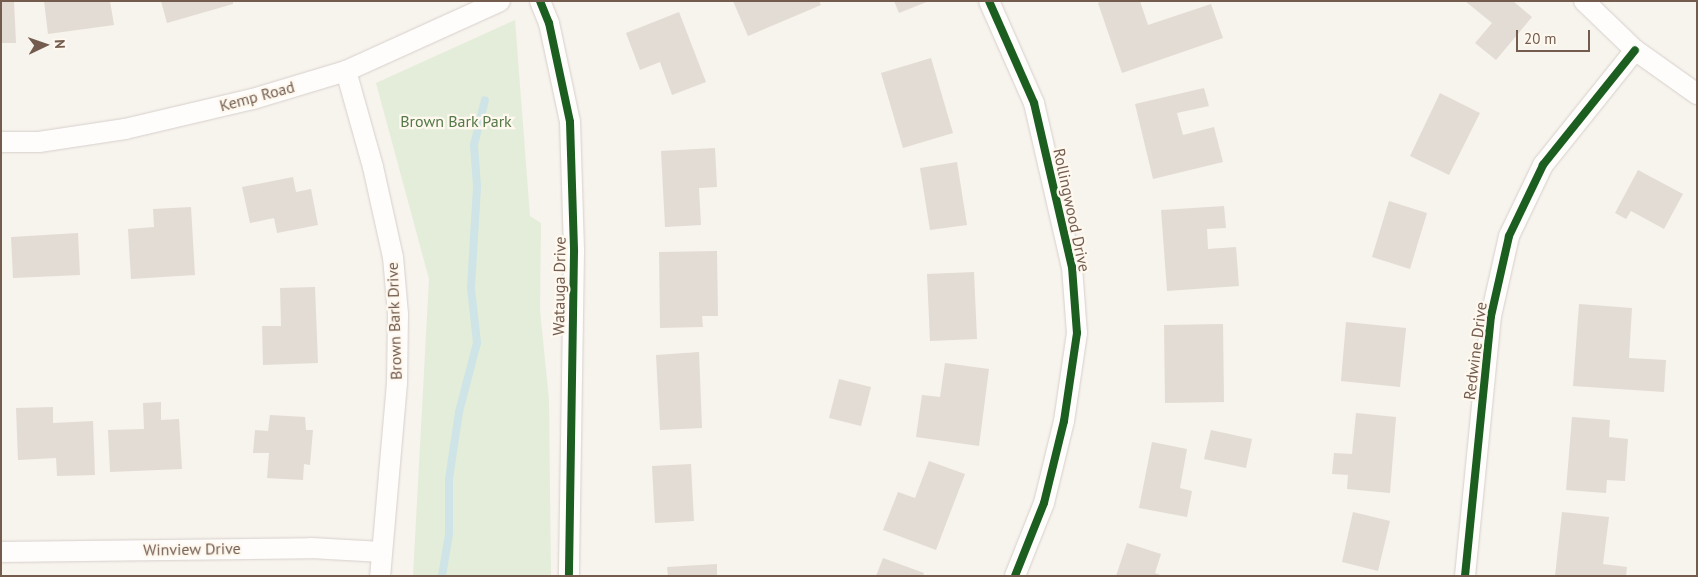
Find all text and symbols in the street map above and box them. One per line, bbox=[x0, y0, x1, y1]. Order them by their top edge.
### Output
north arrow bbox=[20, 20, 70, 70]
scale bar bbox=[1518, 20, 1592, 52]
text: 20 m bbox=[1524, 29, 1557, 48]
text: N bbox=[51, 39, 69, 49]
street label: Kemp Road bbox=[217, 77, 297, 115]
park label: Brown Bark Park bbox=[400, 111, 512, 131]
street label: Rollingwood Drive bbox=[1050, 146, 1094, 274]
street label: Watauga Drive bbox=[549, 236, 569, 336]
street label: Brown Bark Drive bbox=[382, 261, 406, 381]
street label: Redwine Drive bbox=[1459, 301, 1491, 401]
street label: Winview Drive bbox=[143, 539, 241, 559]

